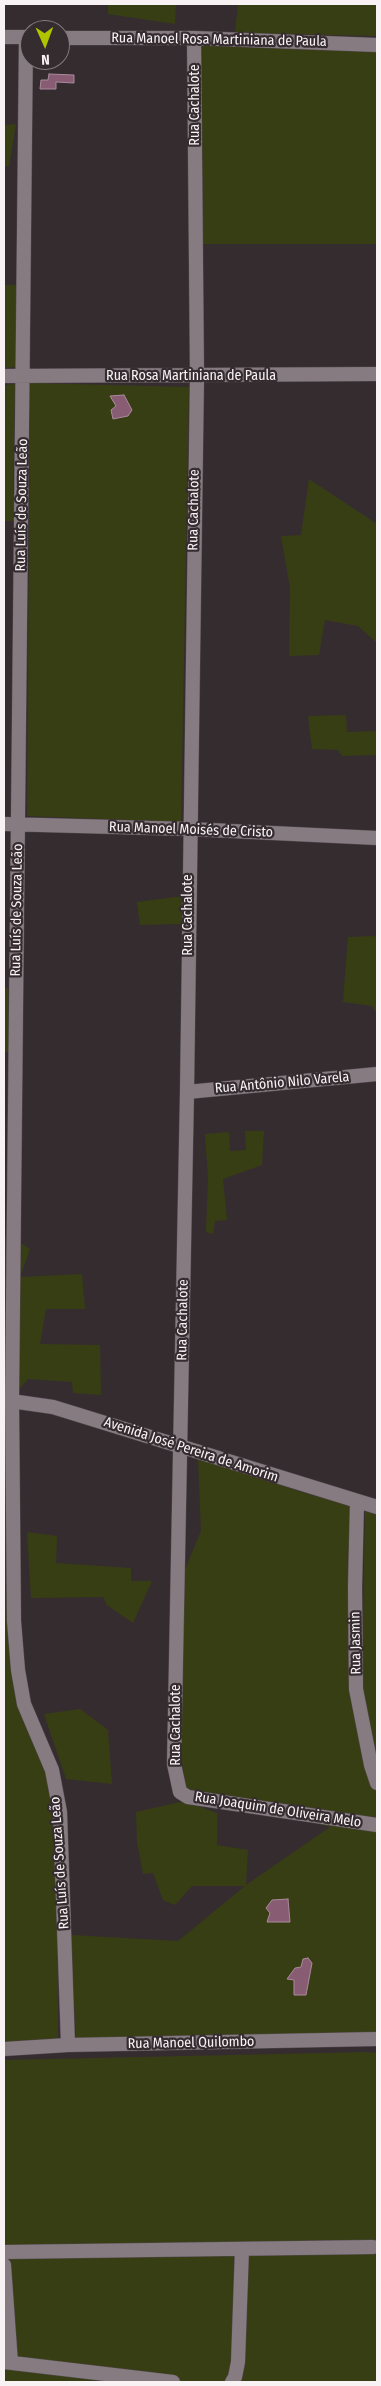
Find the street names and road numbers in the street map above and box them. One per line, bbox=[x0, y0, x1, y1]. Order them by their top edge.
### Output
street label: Rua Manoel Rosa Martiniana de Paula bbox=[111, 30, 327, 50]
street label: Rua Cachalote bbox=[187, 64, 203, 146]
street label: Rua Rosa Martiniana de Paula bbox=[106, 368, 276, 384]
street label: Rua Luís de Souza Leão bbox=[12, 438, 32, 572]
street label: Rua Cachalote bbox=[185, 469, 203, 551]
street label: Rua Manoel Moisés de Cristo bbox=[109, 819, 273, 841]
street label: Rua Luís de Souza Leão bbox=[7, 843, 27, 977]
street label: Rua Cachalote bbox=[180, 874, 196, 956]
street label: Rua Antônio Nilo Varela bbox=[214, 1069, 350, 1097]
street label: Rua Cachalote bbox=[174, 1279, 192, 1361]
street label: Avenida José Pereira de Amorim bbox=[102, 1414, 280, 1486]
street label: Rua Jasmin bbox=[347, 1611, 365, 1675]
street label: Rua Cachalote bbox=[168, 1684, 184, 1766]
street label: Rua Joaquim de Oliveira Melo bbox=[194, 1789, 362, 1831]
street label: Rua Luís de Souza Leão bbox=[47, 1796, 73, 1930]
street label: Rua Manoel Quilombo bbox=[127, 2033, 255, 2053]

